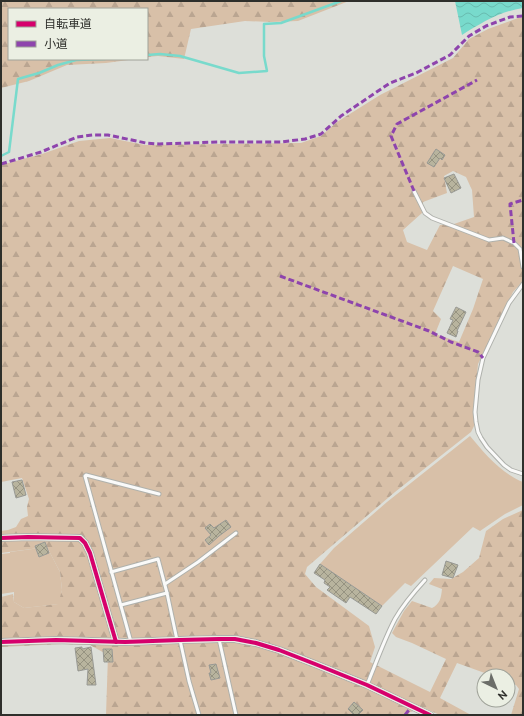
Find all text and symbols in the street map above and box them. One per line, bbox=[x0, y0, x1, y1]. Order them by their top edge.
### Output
legend bbox=[8, 8, 148, 60]
text: 自転車道 bbox=[44, 17, 92, 30]
text: 小道 bbox=[44, 37, 68, 50]
north arrow bbox=[476, 668, 516, 708]
text: N bbox=[496, 688, 510, 703]

